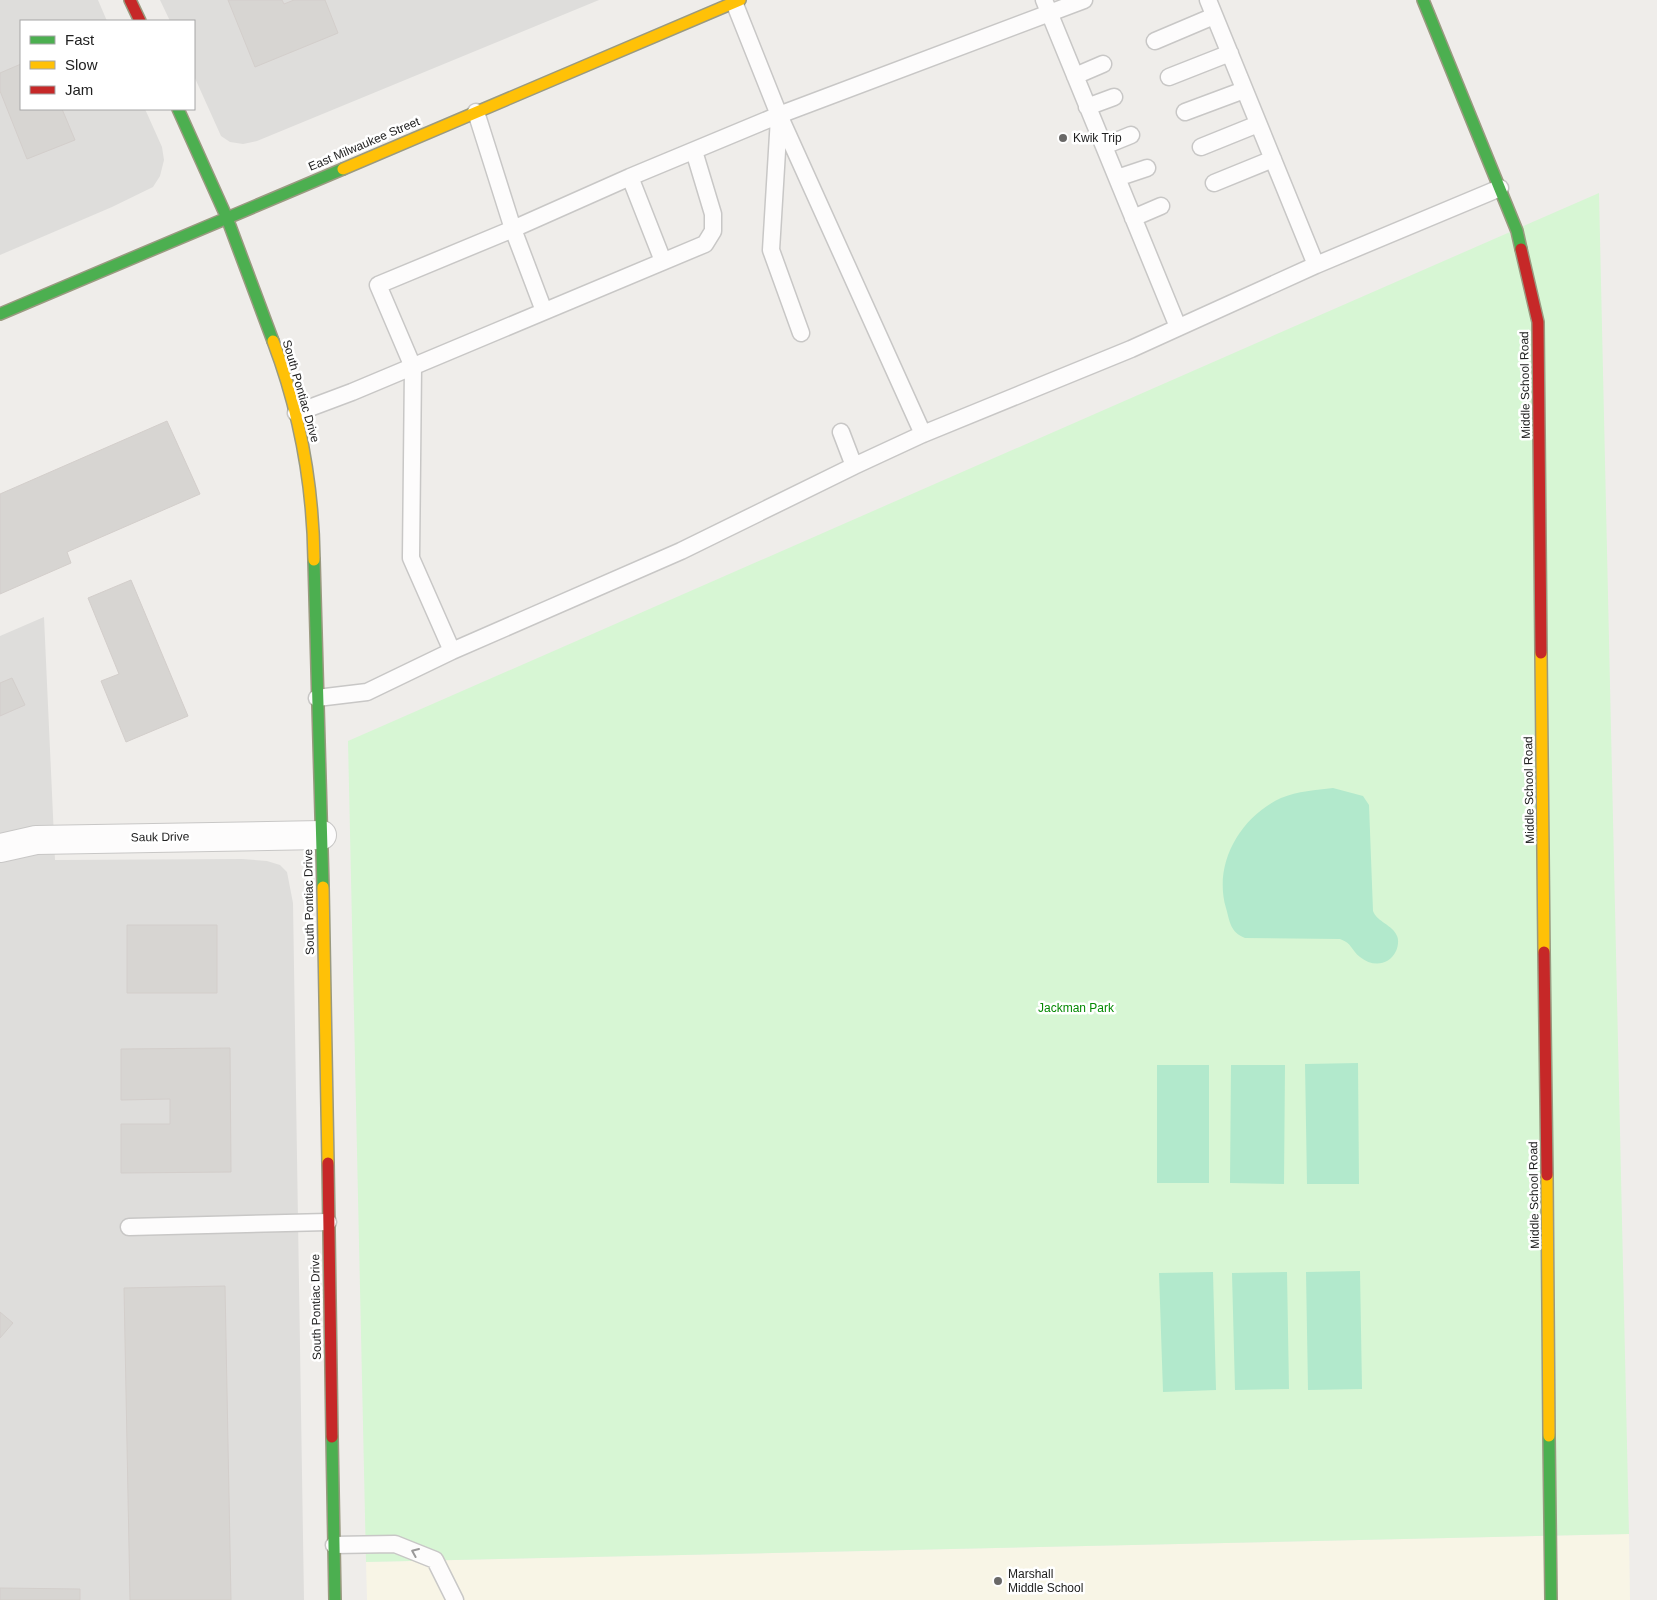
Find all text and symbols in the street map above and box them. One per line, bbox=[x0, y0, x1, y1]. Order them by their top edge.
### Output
legend bbox=[20, 20, 195, 110]
text: Fast bbox=[65, 31, 95, 48]
text: Slow bbox=[65, 56, 98, 73]
text: Jam bbox=[65, 81, 93, 98]
street label: East Milwaukee Street bbox=[306, 114, 422, 174]
place label: Kwik Trip bbox=[1073, 131, 1122, 145]
marker: Kwik Trip bbox=[1057, 132, 1069, 144]
street label: Middle School Road bbox=[1517, 331, 1533, 439]
street label: South Pontiac Drive bbox=[280, 338, 322, 444]
street label: Middle School Road bbox=[1521, 736, 1537, 844]
street label: Sauk Drive bbox=[131, 829, 190, 845]
street label: South Pontiac Drive bbox=[301, 849, 317, 955]
park label: Jackman Park bbox=[1038, 1001, 1115, 1015]
street label: Middle School Road bbox=[1526, 1141, 1542, 1249]
street label: South Pontiac Drive bbox=[308, 1254, 324, 1360]
one-way arrow bbox=[411, 1547, 420, 1558]
place label: Marshall Middle School bbox=[1008, 1567, 1083, 1595]
marker: Marshall Middle School bbox=[992, 1575, 1004, 1587]

